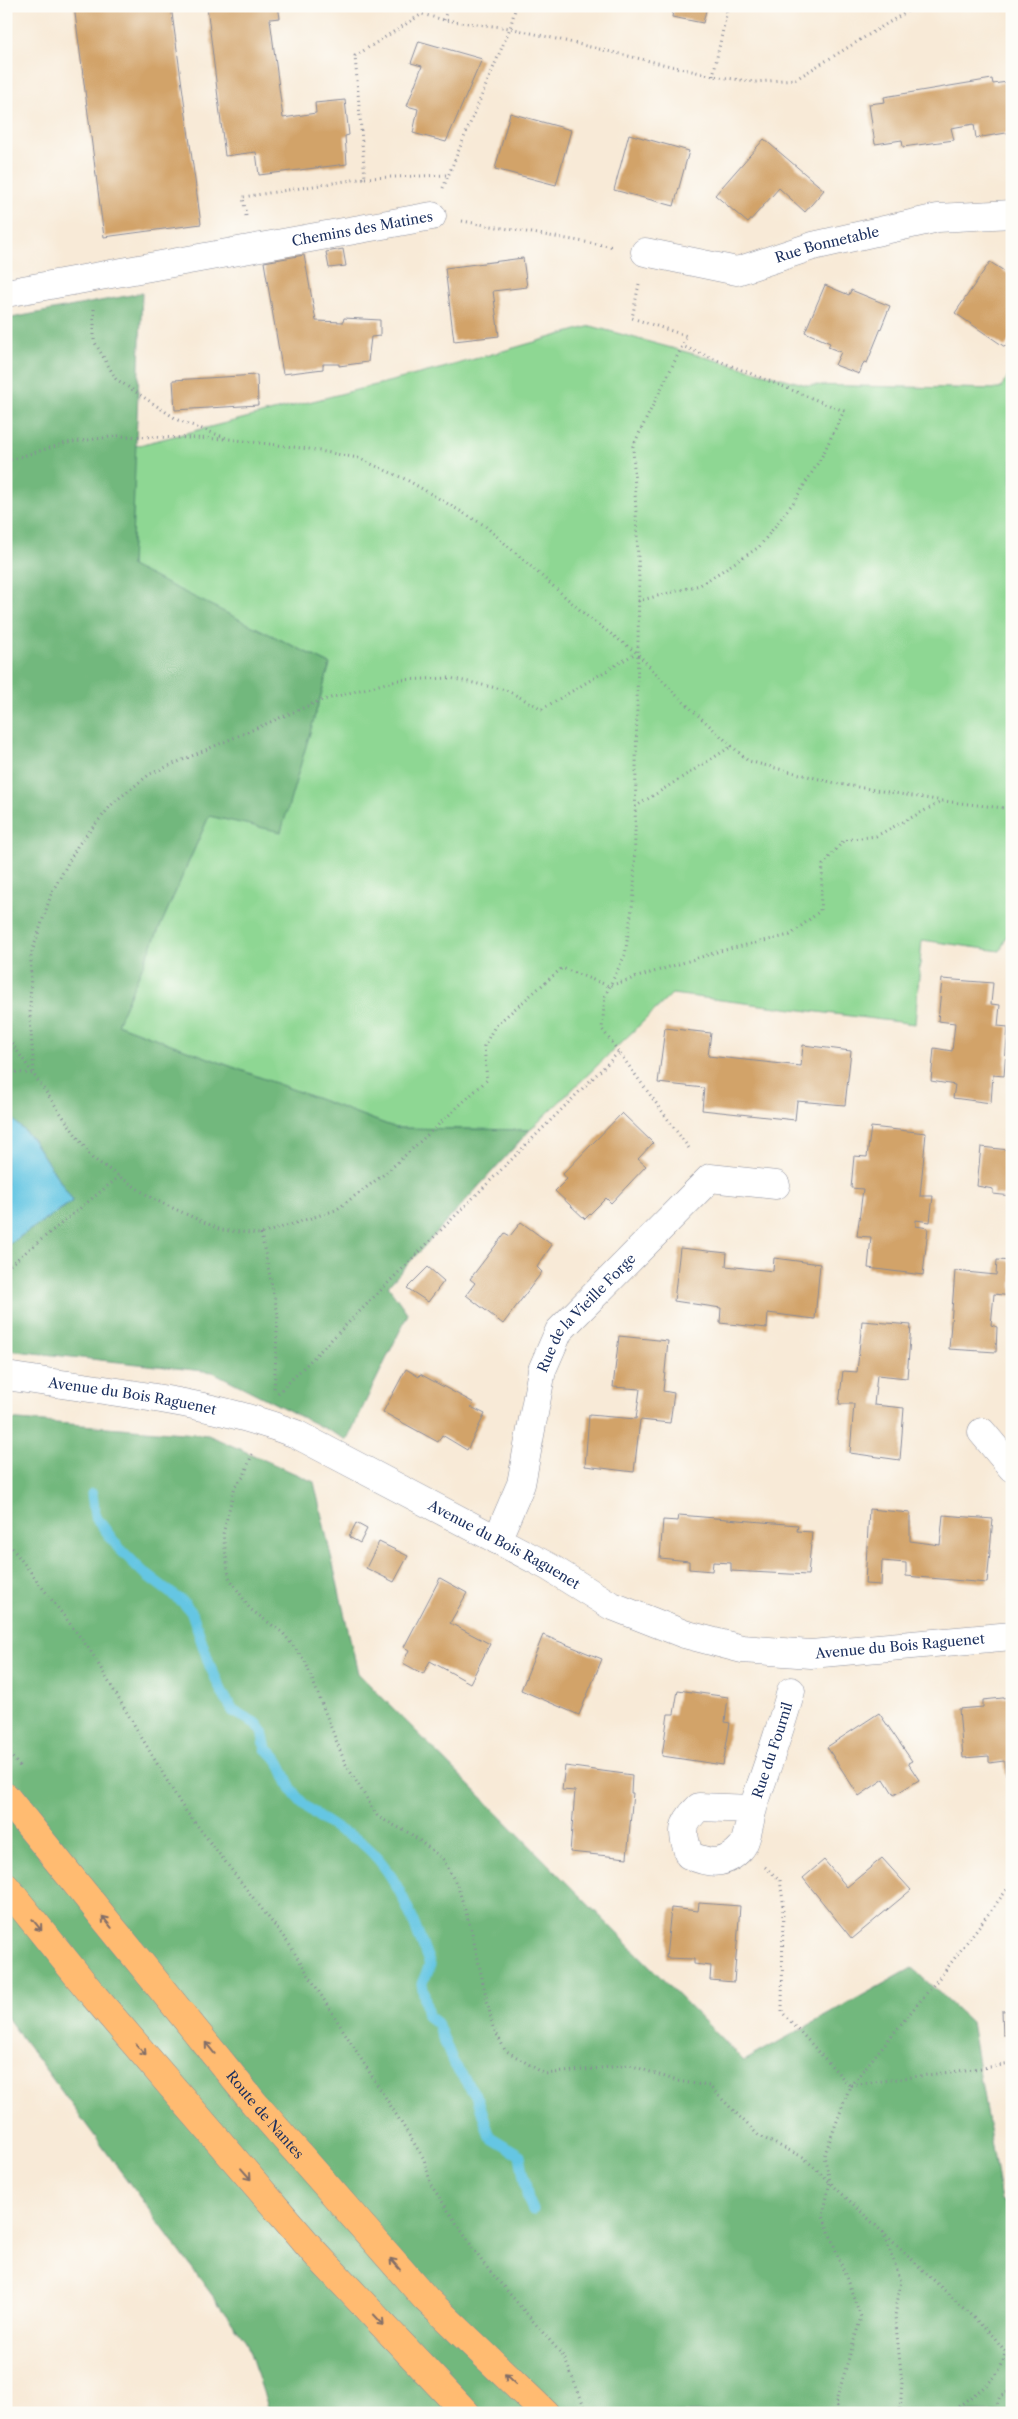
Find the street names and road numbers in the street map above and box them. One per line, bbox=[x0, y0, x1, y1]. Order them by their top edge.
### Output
street label: Chemins des Matines bbox=[290, 207, 434, 250]
street label: Rue Bonnetable bbox=[773, 222, 881, 267]
street label: Rue de la Vieille Forge bbox=[533, 1250, 640, 1375]
street label: Avenue du Bois Raguenet bbox=[46, 1373, 218, 1419]
street label: Avenue du Bois Raguenet bbox=[424, 1496, 583, 1593]
street label: Avenue du Bois Raguenet bbox=[814, 1629, 985, 1663]
street label: Rue du Fournil bbox=[748, 1700, 796, 1800]
street label: Route de Nantes bbox=[222, 2067, 308, 2162]

